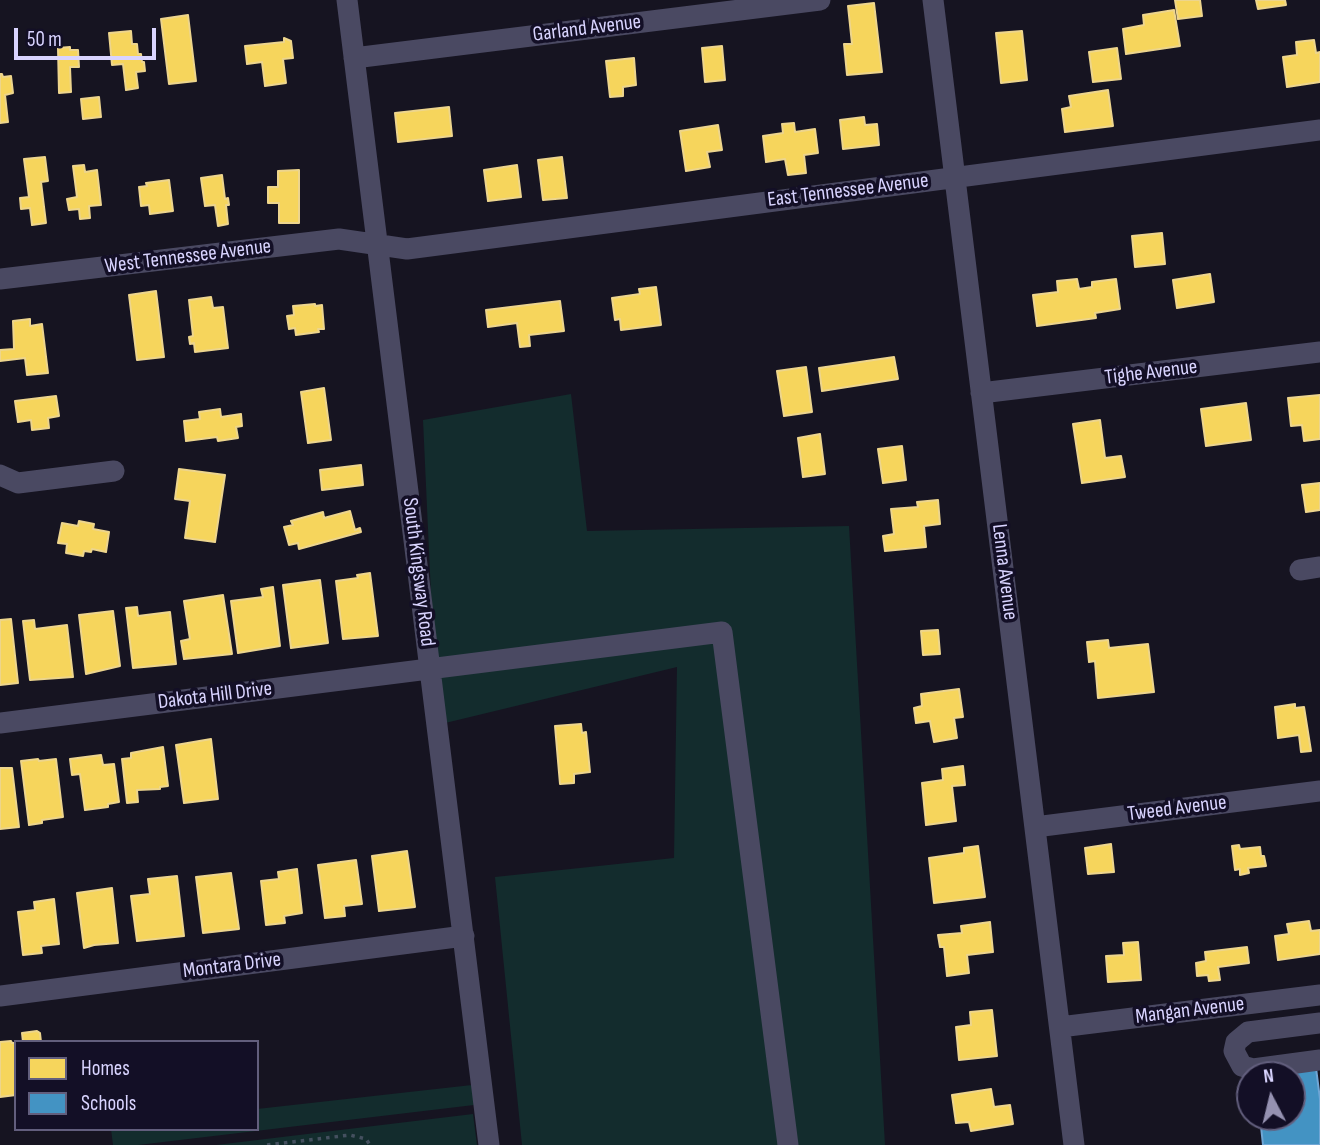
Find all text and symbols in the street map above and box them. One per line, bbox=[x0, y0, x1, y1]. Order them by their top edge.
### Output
street label: Garland Avenue bbox=[531, 10, 643, 48]
scale bar bbox=[18, 14, 159, 58]
text: 50 m bbox=[27, 27, 62, 52]
street label: East Tennessee Avenue bbox=[766, 169, 930, 213]
street label: West Tennessee Avenue bbox=[103, 234, 273, 280]
street label: Tighe Avenue bbox=[1103, 355, 1199, 391]
street label: South Kingsway Road bbox=[396, 496, 440, 648]
street label: Lenna Avenue bbox=[986, 522, 1022, 622]
street label: Dakota Hill Drive bbox=[156, 676, 274, 716]
street label: Tweed Avenue bbox=[1126, 790, 1228, 828]
street label: Montara Drive bbox=[182, 947, 282, 985]
street label: Mangan Avenue bbox=[1134, 992, 1246, 1030]
legend bbox=[14, 1040, 259, 1131]
text: Homes bbox=[81, 1056, 130, 1081]
north arrow bbox=[1236, 1061, 1306, 1131]
text: N bbox=[1262, 1065, 1275, 1089]
text: Schools bbox=[81, 1091, 136, 1116]

